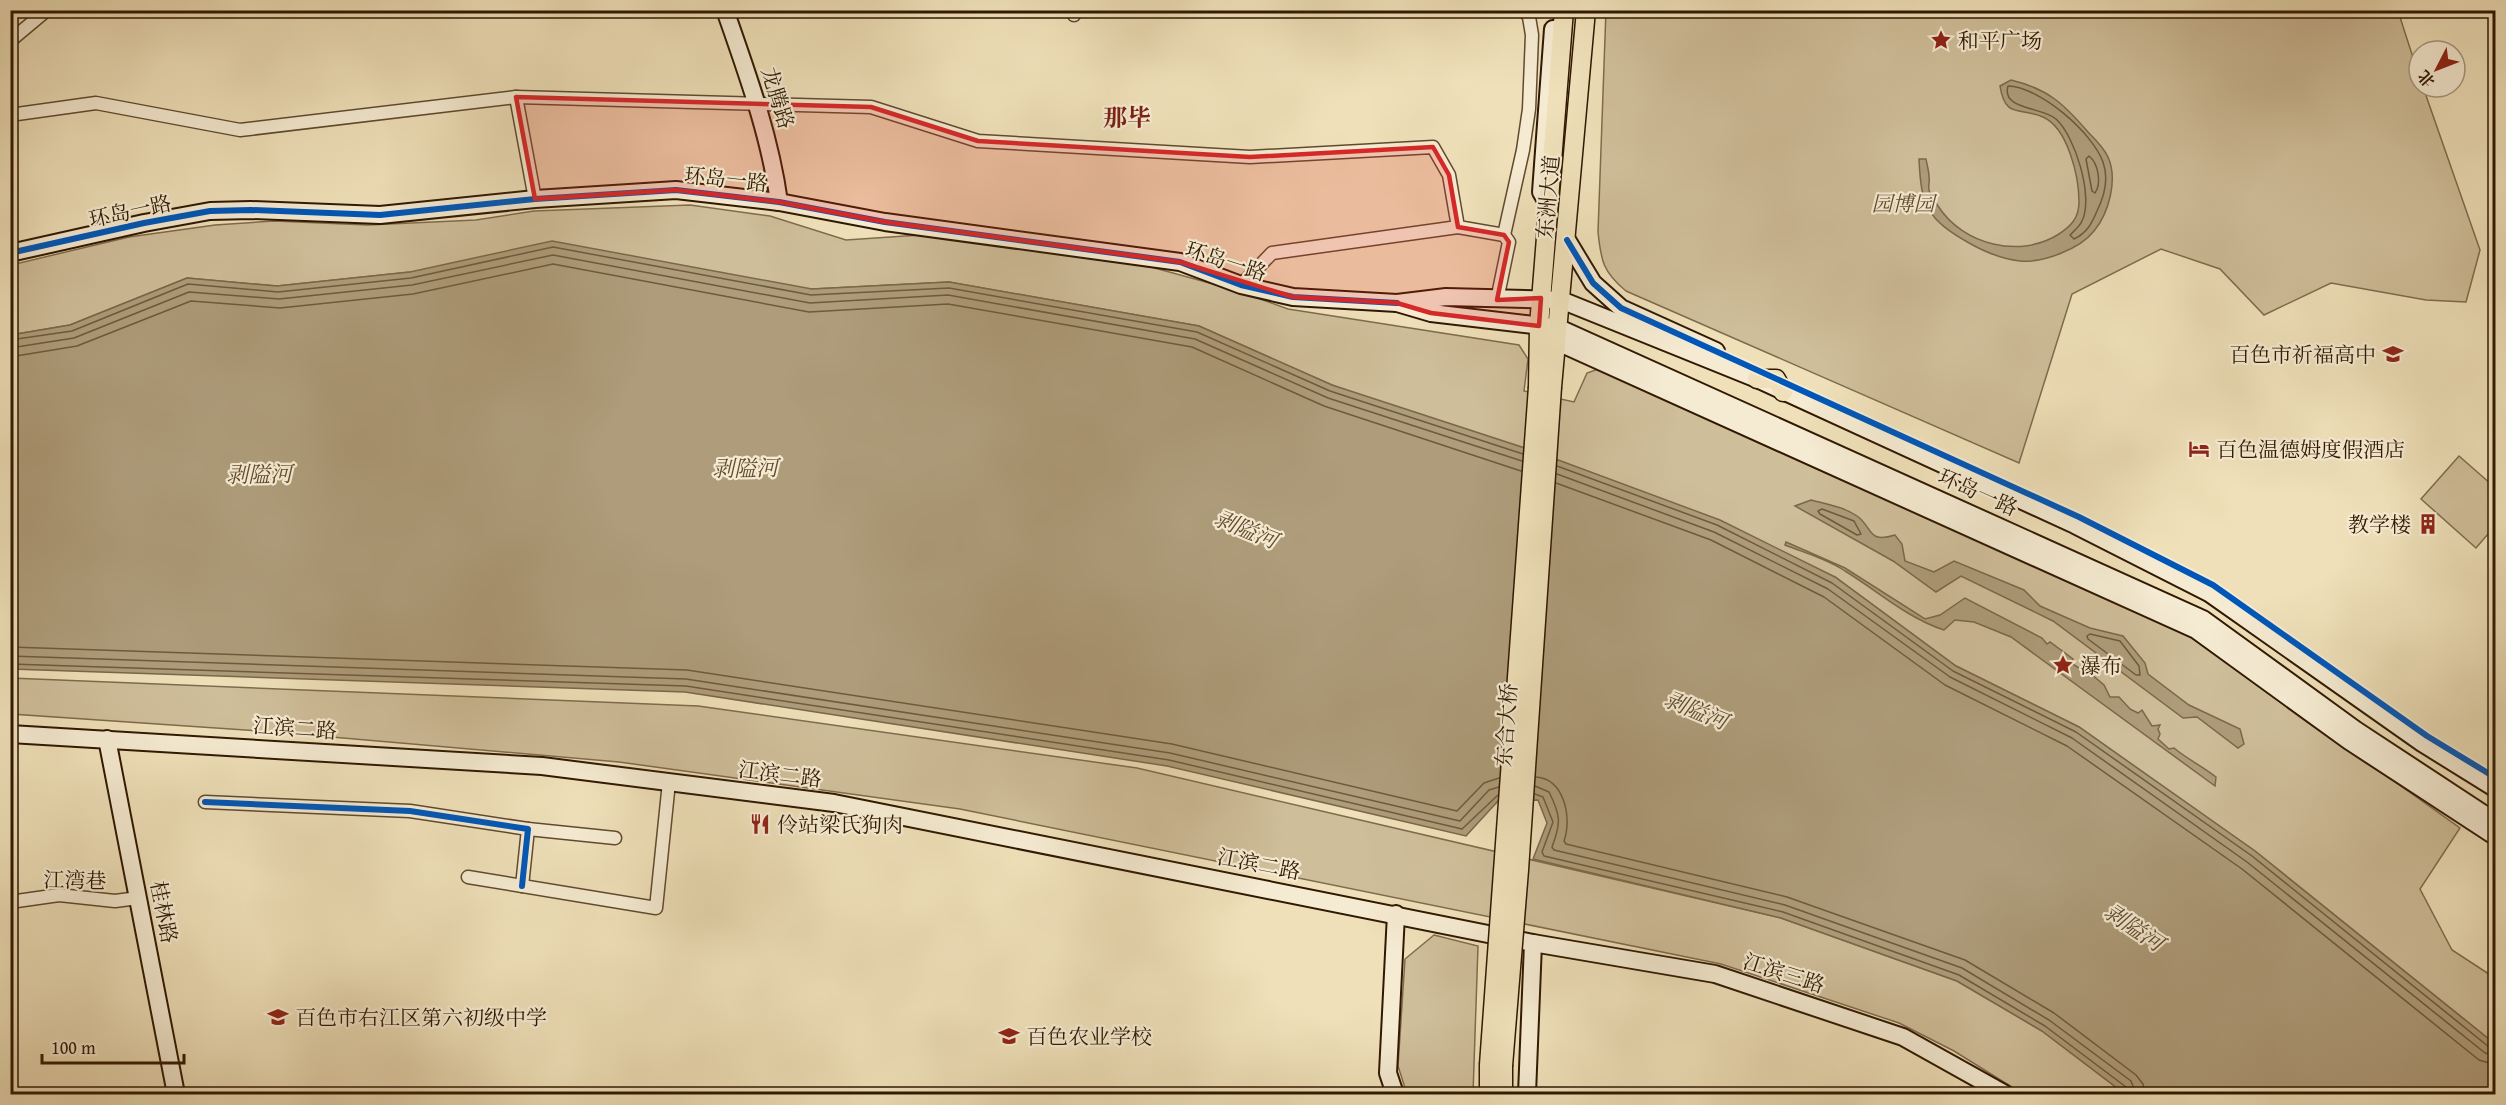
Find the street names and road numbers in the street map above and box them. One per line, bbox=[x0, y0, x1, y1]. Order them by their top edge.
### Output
street label: 龙腾路 bbox=[754, 63, 802, 133]
street label: 东洲大道 bbox=[1529, 154, 1567, 240]
street label: 环岛一路 bbox=[683, 159, 769, 199]
street label: 环岛一路 bbox=[86, 187, 174, 235]
street label: 环岛一路 bbox=[1181, 233, 1271, 289]
street label: 环岛一路 bbox=[1933, 461, 2023, 523]
street label: 东合大桥 bbox=[1488, 682, 1524, 768]
street label: 江滨二路 bbox=[252, 710, 338, 746]
street label: 江滨二路 bbox=[736, 753, 824, 795]
street label: 江滨二路 bbox=[1215, 841, 1303, 887]
street label: 江湾巷 bbox=[43, 864, 107, 896]
street label: 桂林路 bbox=[143, 878, 185, 946]
street label: 江滨三路 bbox=[1739, 945, 1829, 1001]

